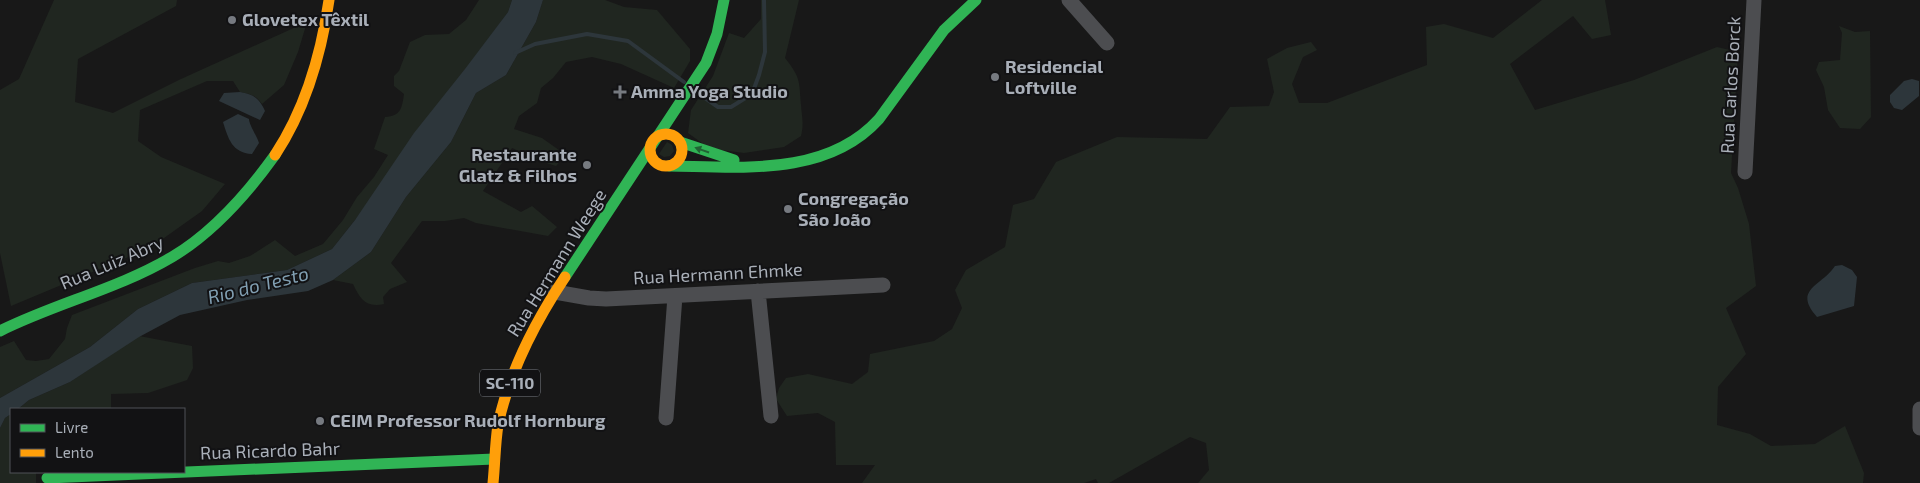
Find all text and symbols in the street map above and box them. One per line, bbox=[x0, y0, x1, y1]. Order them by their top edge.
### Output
place label: Glovetex Têxtil bbox=[242, 8, 369, 30]
marker: Glovetex Têxtil bbox=[226, 14, 238, 26]
street label: Rua Carlos Borck bbox=[1715, 16, 1745, 154]
place label: Residencial Loftville bbox=[1005, 55, 1103, 98]
marker: Residencial Loftville bbox=[989, 71, 1001, 83]
place label: Amma Yoga Studio bbox=[631, 80, 788, 102]
marker: Amma Yoga Studio bbox=[613, 85, 627, 99]
place label: Restaurante Glatz & Filhos bbox=[459, 143, 577, 186]
one-way arrow bbox=[694, 146, 709, 154]
marker: Restaurante Glatz & Filhos bbox=[581, 159, 593, 171]
street label: Rua Hermann Weege bbox=[502, 184, 611, 340]
place label: Congregação São João bbox=[798, 187, 909, 230]
marker: Congregação São João bbox=[782, 203, 794, 215]
street label: Rua Luiz Abry bbox=[57, 230, 167, 294]
street label: Rua Hermann Ehmke bbox=[633, 258, 803, 288]
water label: Rio do Testo bbox=[205, 261, 311, 308]
road number: SC-110 bbox=[480, 369, 540, 396]
legend bbox=[10, 408, 185, 473]
place label: CEIM Professor Rudolf Hornburg bbox=[330, 409, 606, 431]
marker: CEIM Professor Rudolf Hornburg bbox=[314, 415, 326, 427]
text: Livre bbox=[55, 418, 88, 436]
street label: Rua Ricardo Bahr bbox=[200, 437, 340, 463]
text: Lento bbox=[55, 443, 94, 461]

